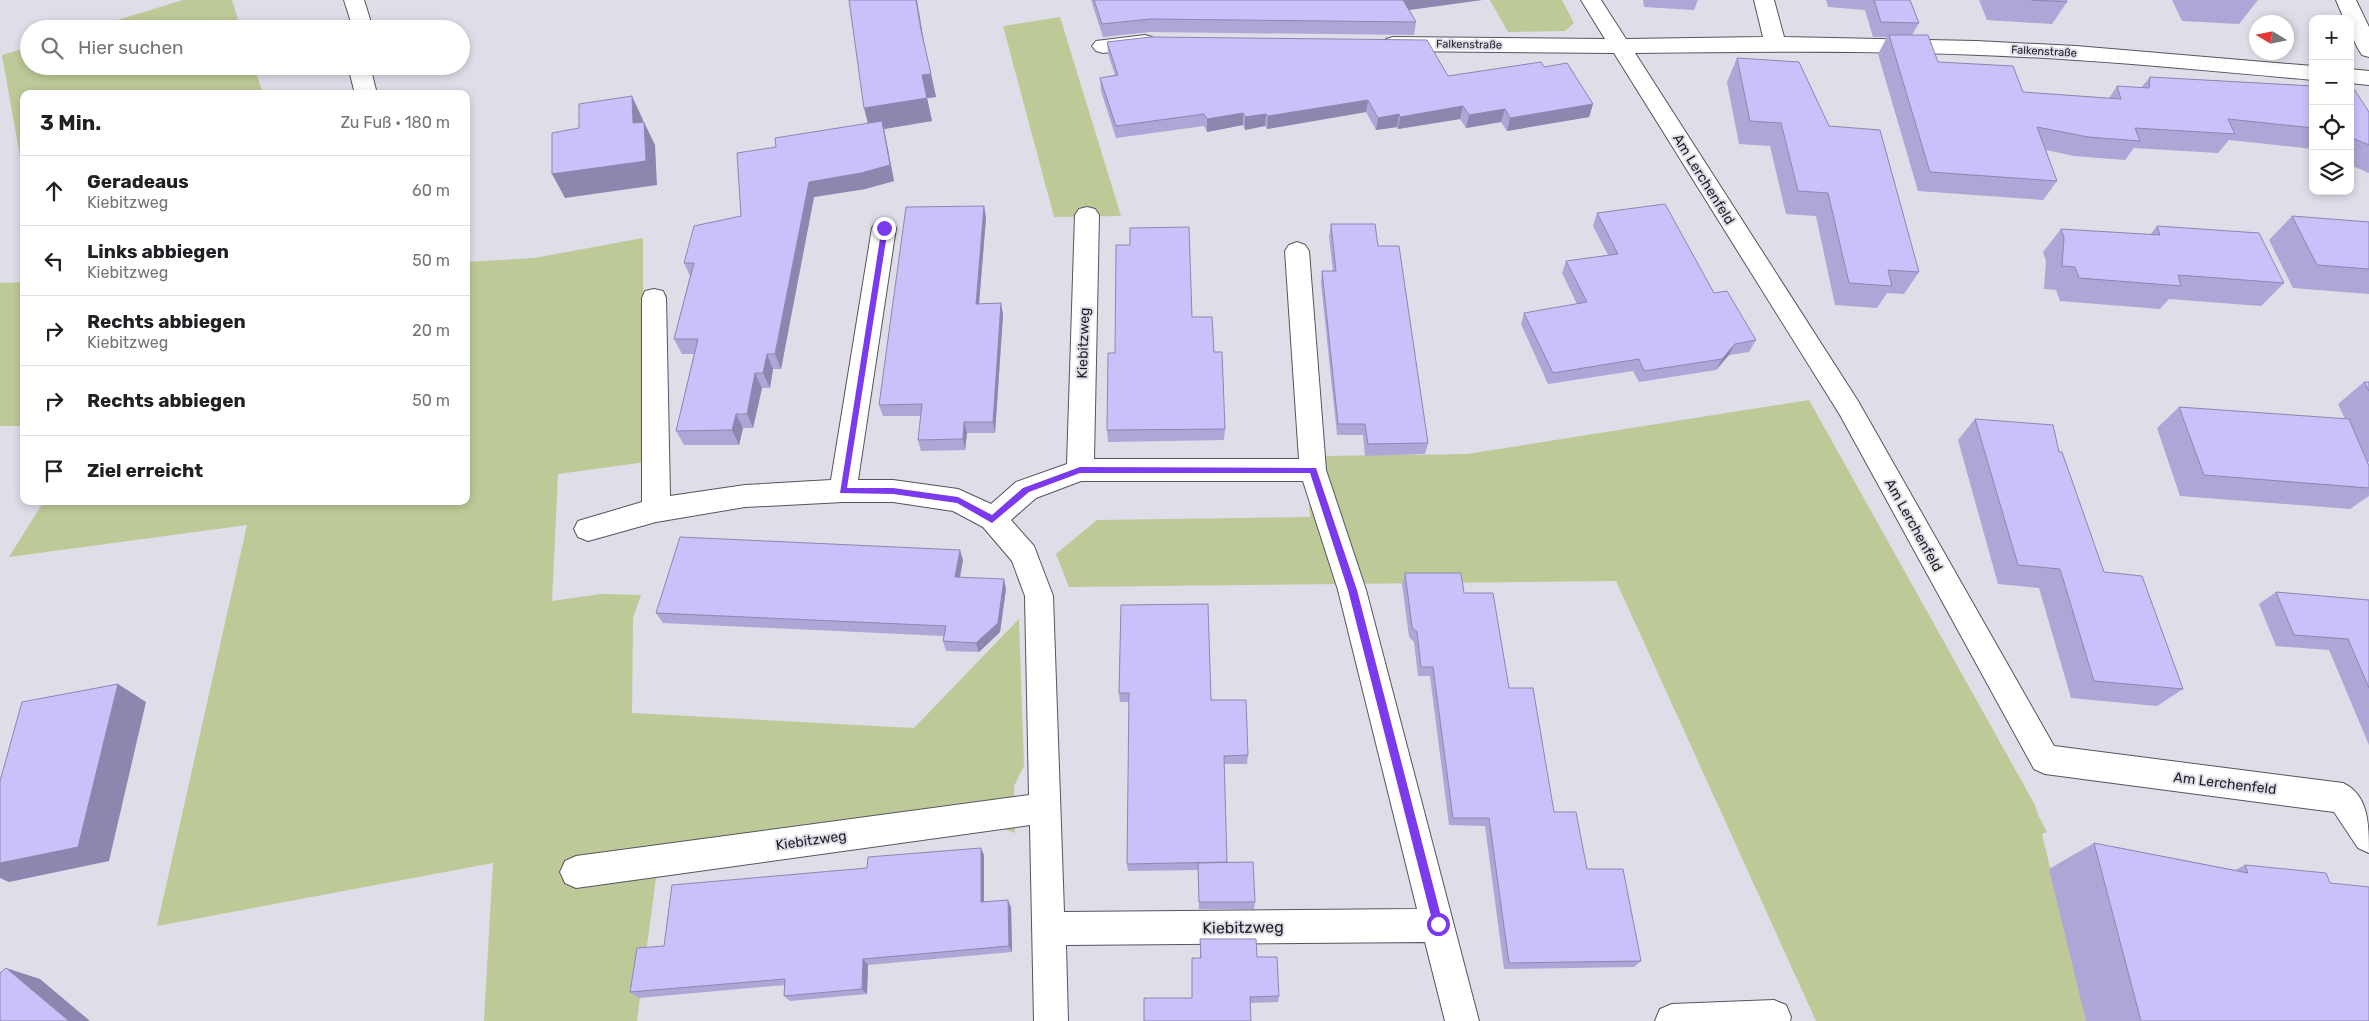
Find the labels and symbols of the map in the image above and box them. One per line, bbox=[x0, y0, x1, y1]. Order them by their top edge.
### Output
north arrow bbox=[2249, 15, 2294, 60]
street label: Falkenstraße bbox=[1436, 37, 1502, 52]
street label: Falkenstraße bbox=[2011, 43, 2077, 60]
street label: Am Lerchenfeld bbox=[1669, 131, 1738, 228]
route end bbox=[873, 217, 896, 240]
street label: Kiebitzweg bbox=[1074, 307, 1093, 379]
street label: Am Lerchenfeld bbox=[1881, 476, 1946, 575]
street label: Am Lerchenfeld bbox=[2173, 769, 2277, 798]
street label: Kiebitzweg bbox=[775, 827, 848, 854]
route start bbox=[1427, 913, 1450, 936]
street label: Kiebitzweg bbox=[1202, 917, 1284, 938]

